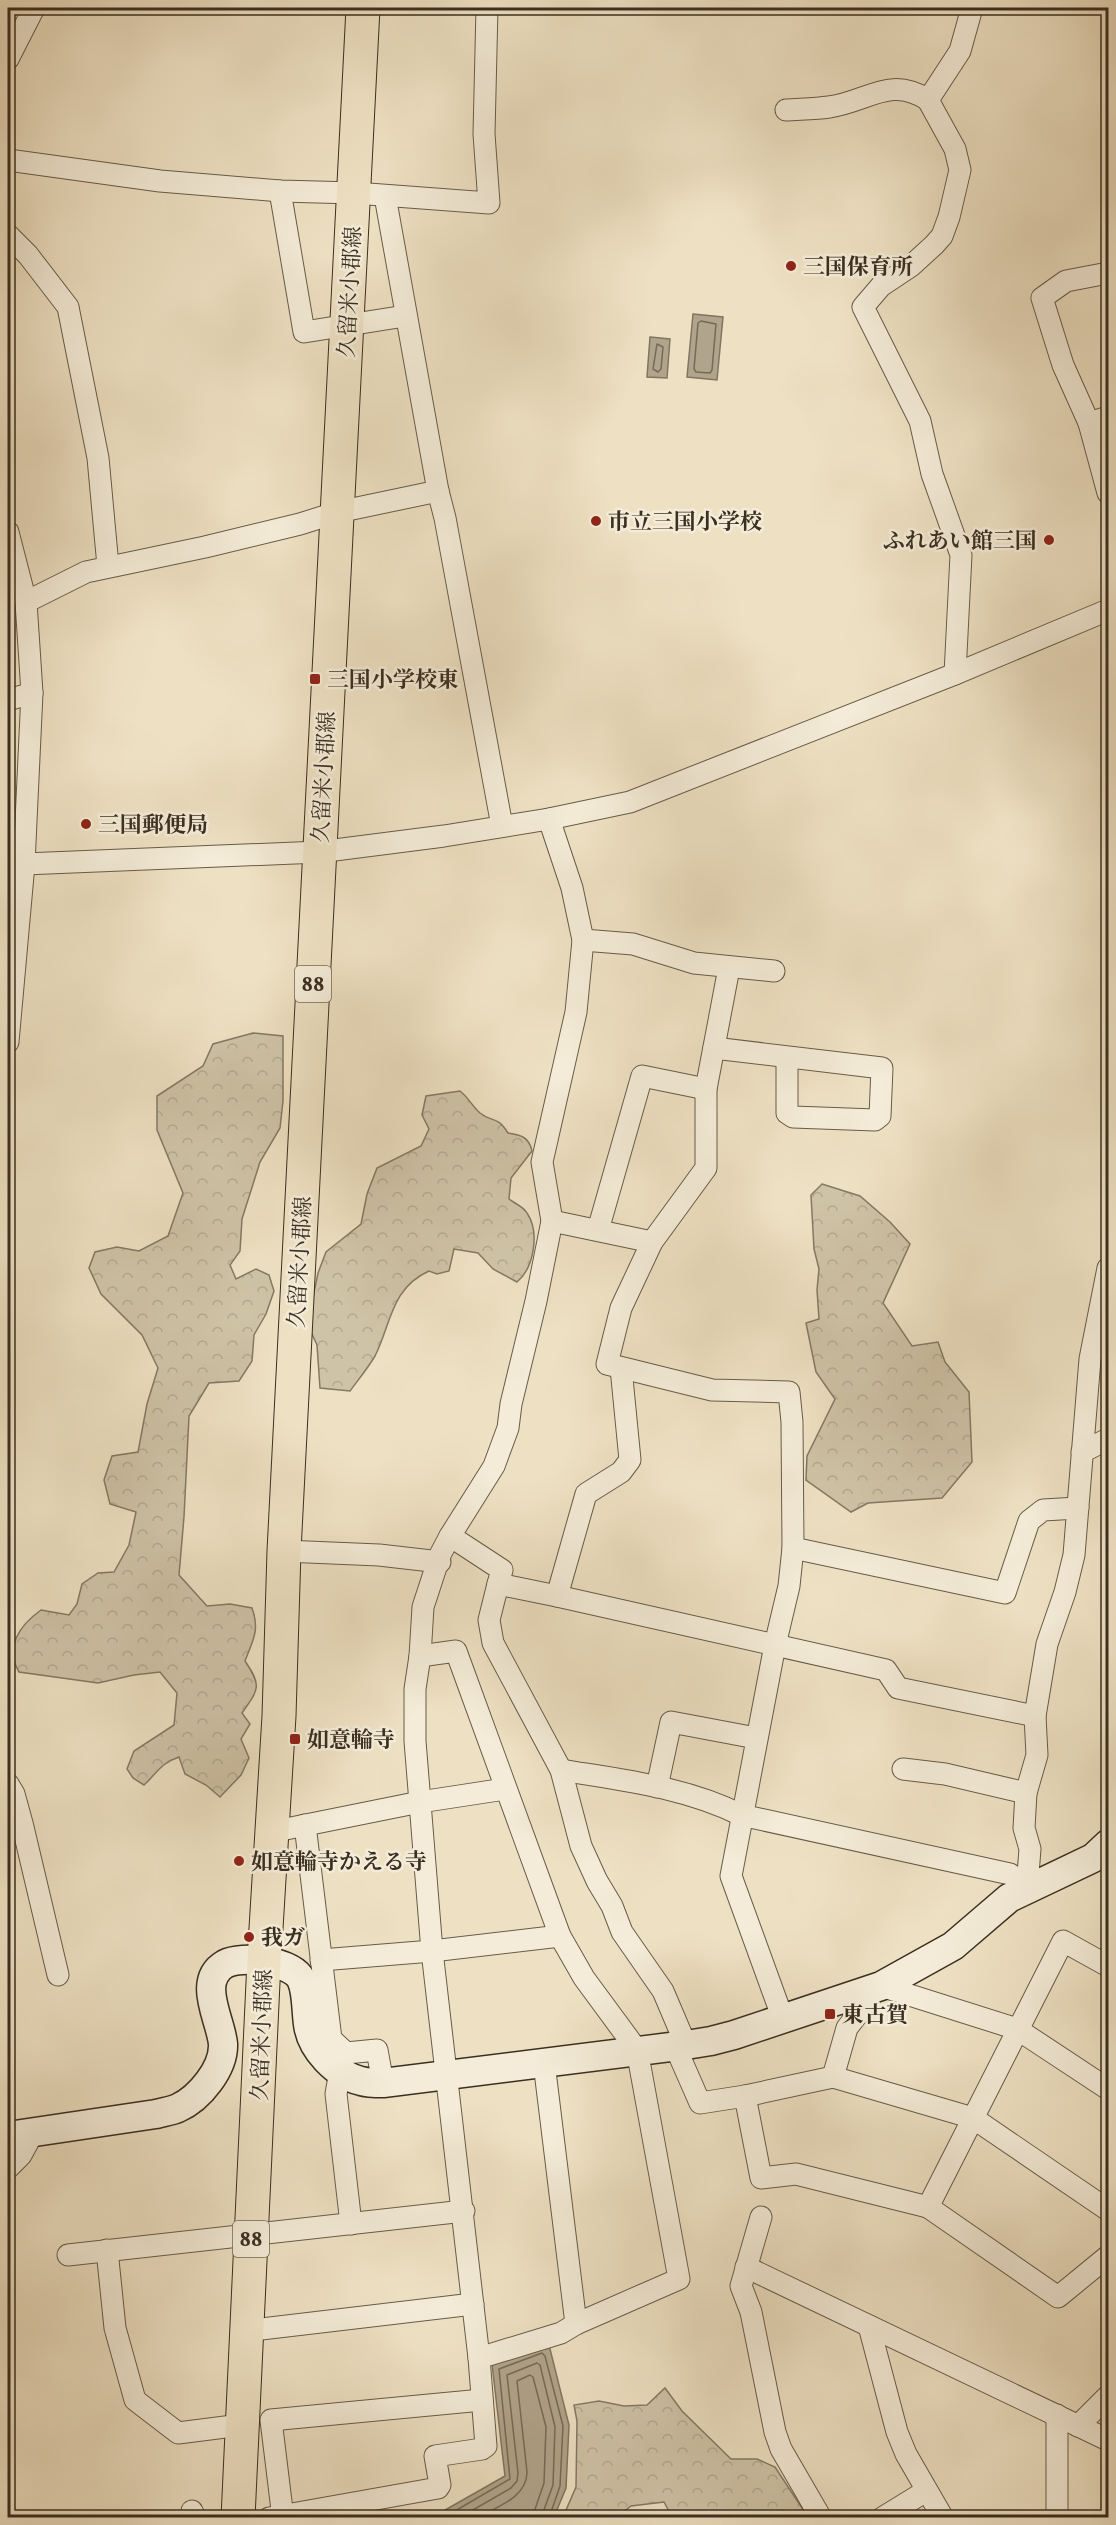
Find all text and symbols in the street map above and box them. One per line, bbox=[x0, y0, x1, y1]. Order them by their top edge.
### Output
street label: 久留米小郡線 bbox=[333, 225, 370, 359]
place label: 三国保育所 bbox=[803, 253, 913, 284]
marker: 三国保育所 bbox=[784, 259, 798, 273]
place label: 市立三国小学校 bbox=[608, 508, 762, 539]
marker: 市立三国小学校 bbox=[589, 514, 603, 528]
place label: ふれあい館三国 bbox=[883, 527, 1037, 558]
marker: ふれあい館三国 bbox=[1042, 533, 1056, 547]
place label: 三国小学校東 bbox=[327, 666, 459, 697]
marker: 三国小学校東 bbox=[308, 672, 322, 686]
street label: 久留米小郡線 bbox=[307, 710, 344, 844]
place label: 三国郵便局 bbox=[98, 811, 208, 842]
marker: 三国郵便局 bbox=[79, 817, 93, 831]
road number: 88 bbox=[295, 966, 331, 1002]
street label: 久留米小郡線 bbox=[283, 1195, 320, 1329]
place label: 如意輪寺 bbox=[307, 1726, 395, 1757]
marker: 如意輪寺 bbox=[288, 1732, 302, 1746]
place label: 如意輪寺かえる寺 bbox=[251, 1848, 427, 1879]
marker: 如意輪寺かえる寺 bbox=[232, 1854, 246, 1868]
place label: 我ガ bbox=[261, 1924, 305, 1955]
marker: 我ガ bbox=[242, 1930, 256, 1944]
street label: 久留米小郡線 bbox=[246, 1969, 281, 2102]
place label: 東古賀 bbox=[842, 2001, 908, 2032]
marker: 東古賀 bbox=[823, 2007, 837, 2021]
road number: 88 bbox=[233, 2221, 269, 2257]

